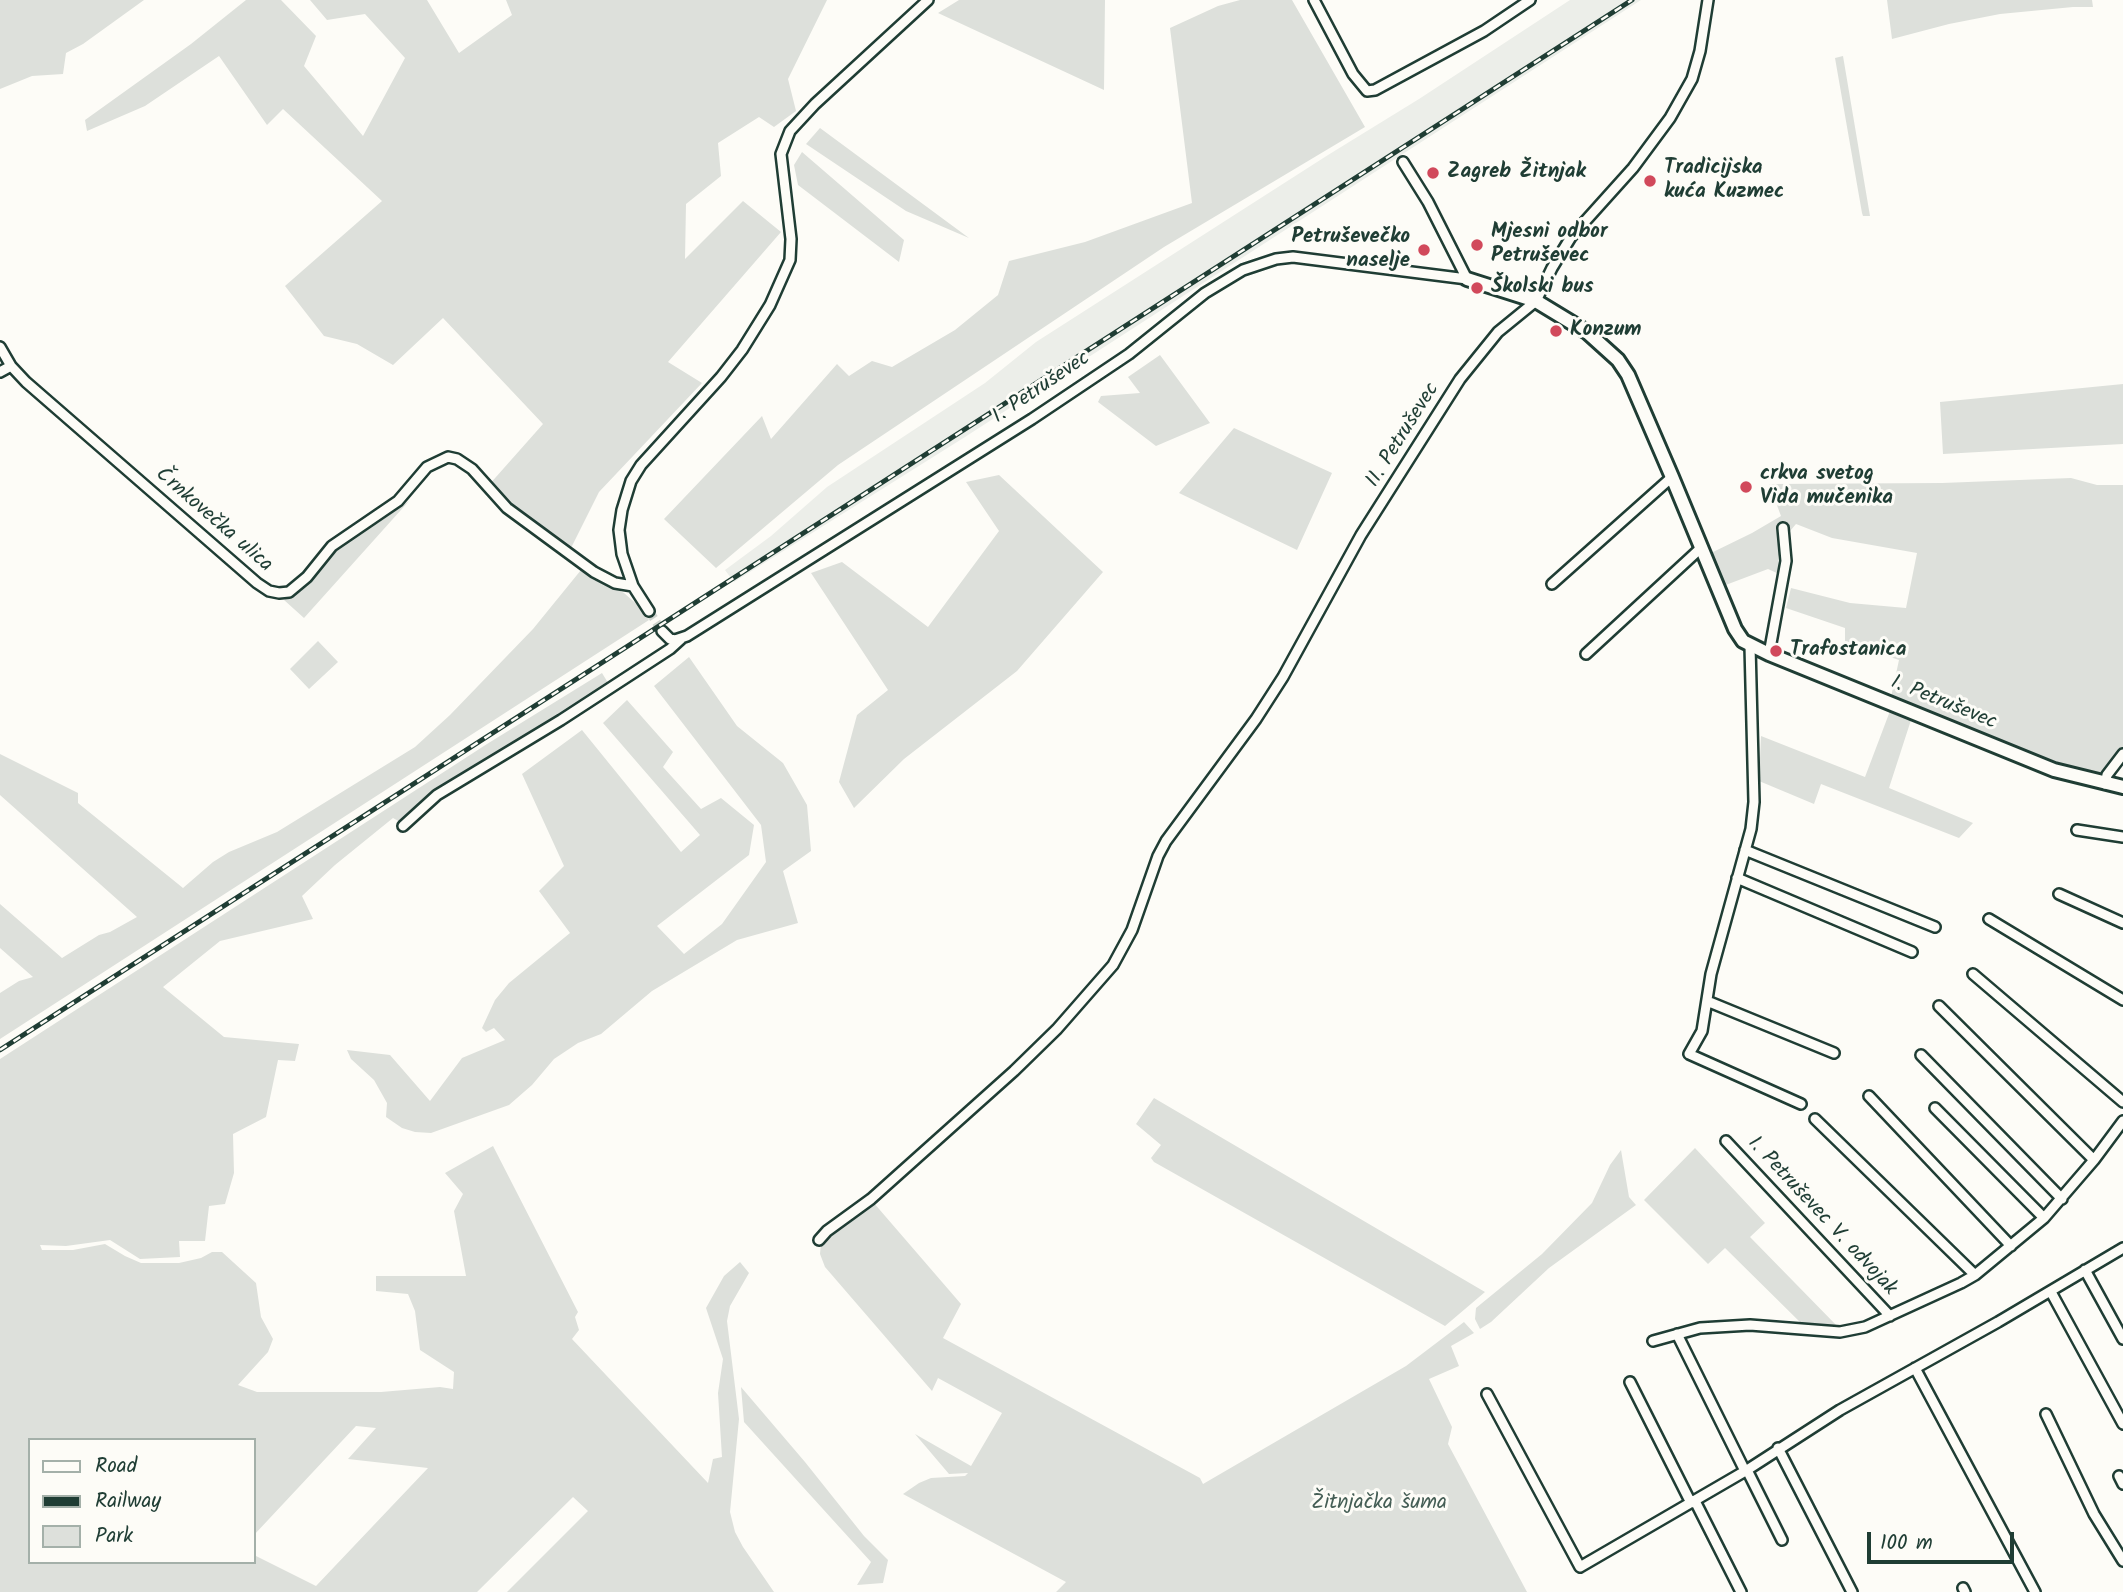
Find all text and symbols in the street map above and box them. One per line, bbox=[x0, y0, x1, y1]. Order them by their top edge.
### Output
place label: Tradicijska kuća Kuzmec bbox=[1664, 156, 1784, 206]
place label: Zagreb Žitnjak bbox=[1447, 160, 1586, 186]
marker: Zagreb Žitnjak bbox=[1425, 165, 1441, 181]
marker: Tradicijska kuća Kuzmec bbox=[1642, 173, 1658, 189]
place label: Mjesni odbor Petruševec bbox=[1491, 220, 1608, 270]
place label: Petruševečko naselje bbox=[1291, 225, 1410, 275]
marker: Mjesni odbor Petruševec bbox=[1469, 237, 1485, 253]
marker: Petruševečko naselje bbox=[1416, 242, 1432, 258]
place label: Školski bus bbox=[1491, 275, 1593, 301]
marker: Školski bus bbox=[1469, 280, 1485, 296]
place label: Konzum bbox=[1570, 318, 1641, 344]
marker: Konzum bbox=[1548, 323, 1564, 339]
street label: I. Petruševec bbox=[989, 347, 1095, 431]
street label: II. Petruševec bbox=[1362, 379, 1446, 493]
place label: crkva svetog Vida mučenika bbox=[1760, 462, 1893, 512]
street label: Črnkovečka ulica bbox=[149, 463, 277, 579]
marker: crkva svetog Vida mučenika bbox=[1738, 479, 1754, 495]
place label: Trafostanica bbox=[1790, 638, 1907, 664]
marker: Trafostanica bbox=[1768, 643, 1784, 659]
street label: I. Petruševec bbox=[1886, 671, 2000, 737]
street label: I. Petruševec V. odvojak bbox=[1741, 1132, 1901, 1302]
legend bbox=[28, 1438, 256, 1564]
text: Road bbox=[95, 1450, 137, 1483]
text: Railway bbox=[95, 1485, 161, 1518]
park label: Žitnjačka šuma bbox=[1311, 1491, 1447, 1517]
scale bar bbox=[1871, 1518, 2018, 1562]
text: Park bbox=[95, 1520, 133, 1553]
text: 100 m bbox=[1880, 1527, 1933, 1560]

